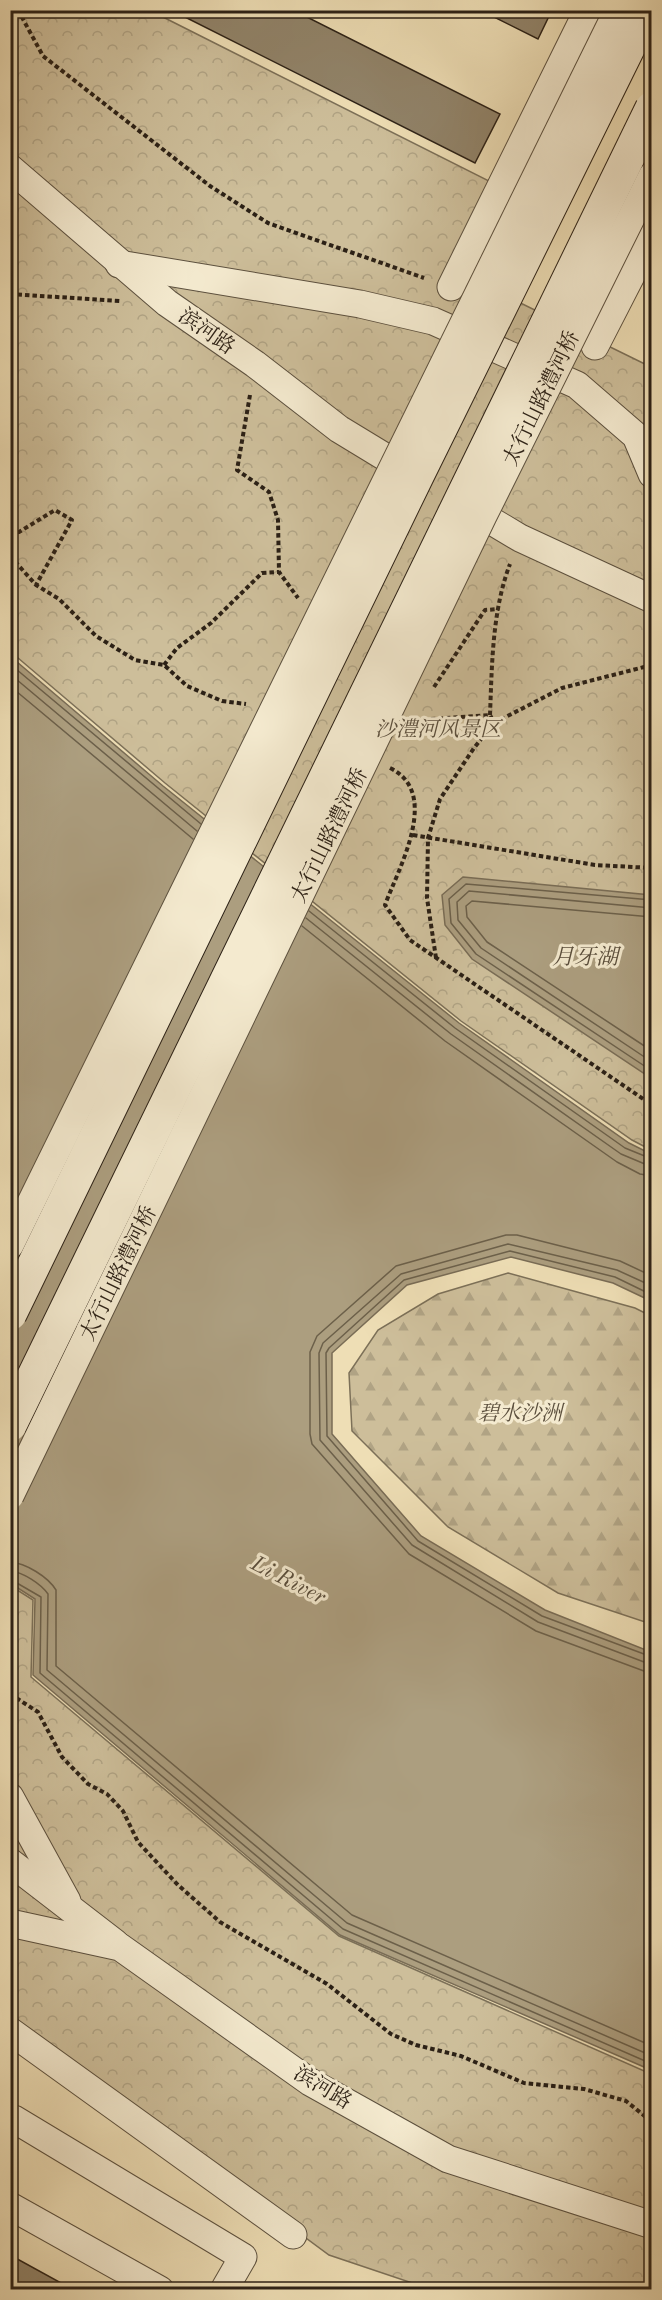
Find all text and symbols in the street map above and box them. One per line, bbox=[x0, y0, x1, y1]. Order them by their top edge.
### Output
street label: 滨河路 bbox=[174, 304, 239, 359]
street label: 太行山路澧河桥 bbox=[499, 327, 584, 469]
park label: 沙澧河风景区 bbox=[375, 718, 504, 741]
street label: 太行山路澧河桥 bbox=[287, 764, 372, 906]
water label: 月牙湖 bbox=[552, 945, 622, 969]
street label: 太行山路澧河桥 bbox=[76, 1202, 161, 1344]
park label: 碧水沙洲 bbox=[478, 1402, 566, 1425]
water label: Li River bbox=[246, 1552, 329, 1609]
street label: 滨河路 bbox=[290, 2061, 356, 2114]

